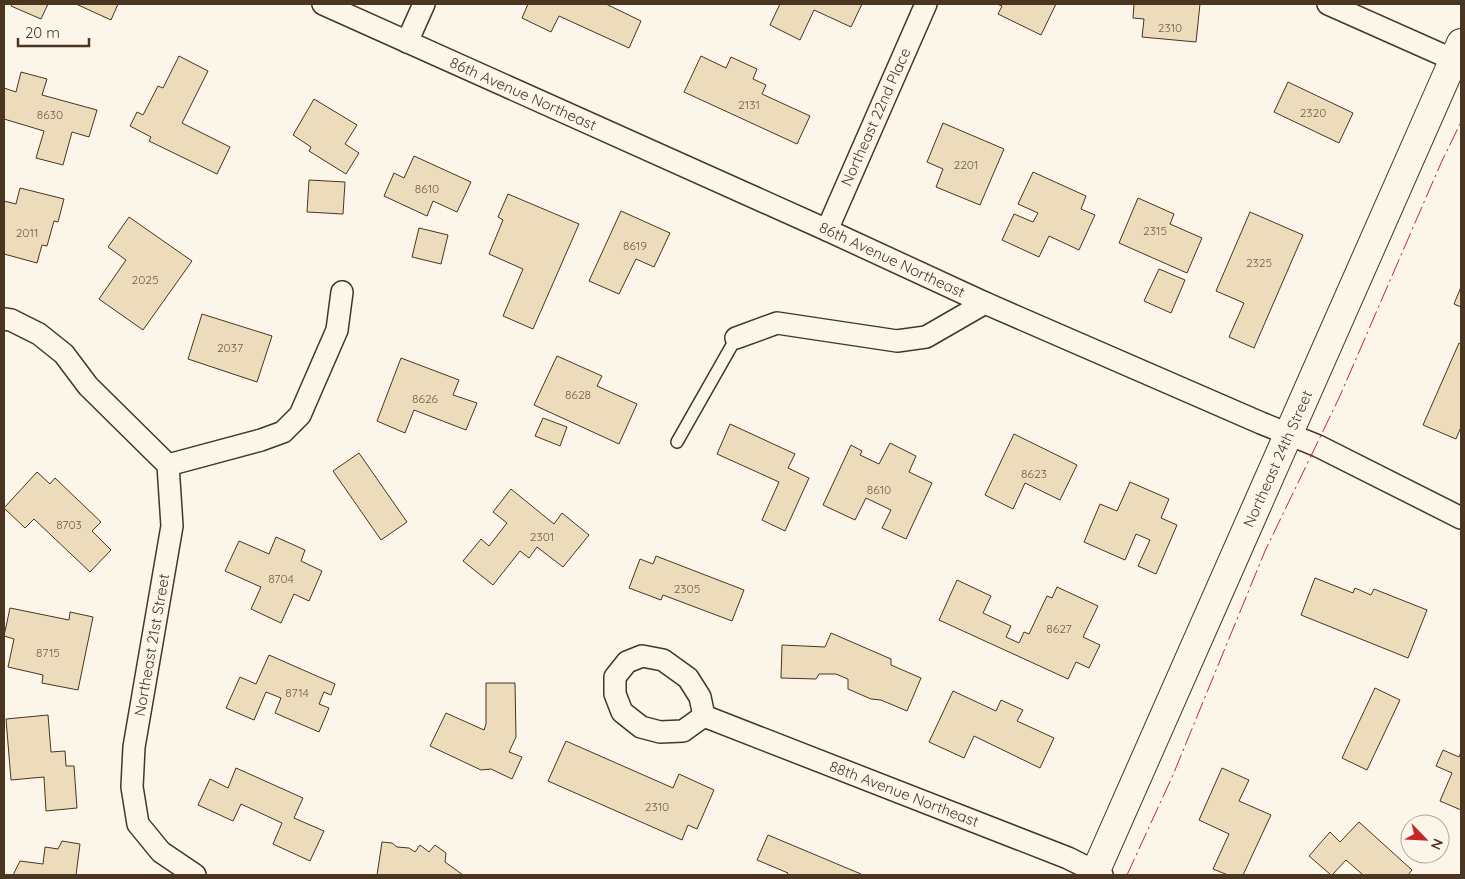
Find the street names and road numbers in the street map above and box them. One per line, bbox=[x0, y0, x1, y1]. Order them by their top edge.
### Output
street label: Northeast 22nd Place bbox=[836, 45, 915, 189]
street label: 86th Avenue Northeast bbox=[447, 53, 599, 134]
street label: 86th Avenue Northeast bbox=[816, 217, 968, 302]
street label: Northeast 24th Street bbox=[1239, 387, 1316, 530]
street label: Northeast 21st Street bbox=[130, 572, 173, 718]
street label: 88th Avenue Northeast bbox=[827, 756, 982, 831]

